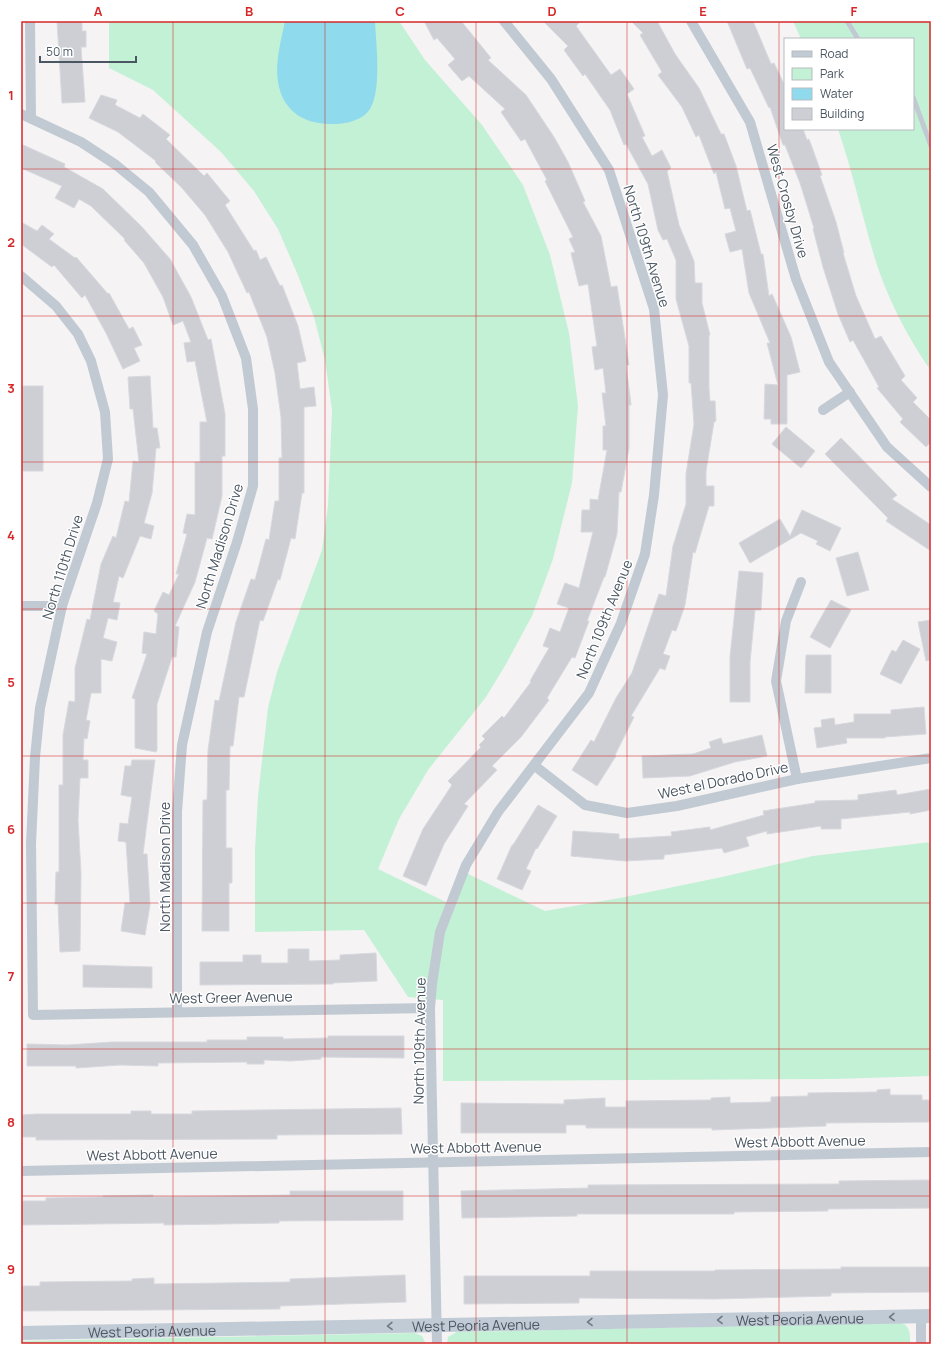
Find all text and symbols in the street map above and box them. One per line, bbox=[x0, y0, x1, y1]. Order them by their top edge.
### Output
text: A bbox=[94, 2, 103, 20]
text: B bbox=[245, 2, 253, 20]
text: C bbox=[395, 2, 405, 20]
text: D bbox=[547, 2, 557, 20]
text: E bbox=[699, 2, 707, 20]
text: F bbox=[851, 2, 858, 20]
scale bar bbox=[40, 38, 136, 64]
legend bbox=[784, 38, 914, 130]
text: 50 m bbox=[46, 43, 73, 60]
text: Road bbox=[820, 45, 848, 62]
text: Park bbox=[820, 65, 845, 82]
text: Water bbox=[820, 85, 854, 102]
text: 1 bbox=[8, 86, 14, 104]
text: Building bbox=[820, 105, 864, 122]
street label: West Crosby Drive bbox=[763, 142, 813, 260]
street label: North 109th Avenue bbox=[619, 183, 675, 309]
text: 2 bbox=[7, 233, 15, 251]
text: 3 bbox=[7, 379, 15, 397]
street label: North Madison Drive bbox=[191, 481, 247, 611]
street label: North 110th Drive bbox=[37, 512, 87, 622]
text: 4 bbox=[7, 526, 15, 544]
street label: North 109th Avenue bbox=[571, 557, 637, 681]
text: 5 bbox=[7, 673, 15, 691]
street label: West el Dorado Drive bbox=[656, 757, 790, 803]
street label: North Madison Drive bbox=[155, 802, 174, 932]
text: 6 bbox=[7, 820, 15, 838]
text: 7 bbox=[8, 967, 15, 985]
street label: North 109th Avenue bbox=[408, 977, 430, 1105]
street label: West Greer Avenue bbox=[169, 986, 293, 1008]
text: 8 bbox=[7, 1113, 15, 1131]
street label: West Abbott Avenue bbox=[734, 1130, 866, 1152]
street label: West Abbott Avenue bbox=[410, 1136, 542, 1158]
street label: West Abbott Avenue bbox=[86, 1143, 218, 1165]
text: 9 bbox=[7, 1260, 15, 1278]
street label: West Peoria Avenue bbox=[736, 1308, 864, 1329]
one-way arrow bbox=[889, 1313, 895, 1321]
street label: West Peoria Avenue bbox=[412, 1314, 540, 1335]
one-way arrow bbox=[717, 1316, 723, 1324]
one-way arrow bbox=[587, 1318, 593, 1327]
street label: West Peoria Avenue bbox=[88, 1320, 216, 1341]
one-way arrow bbox=[387, 1322, 393, 1330]

